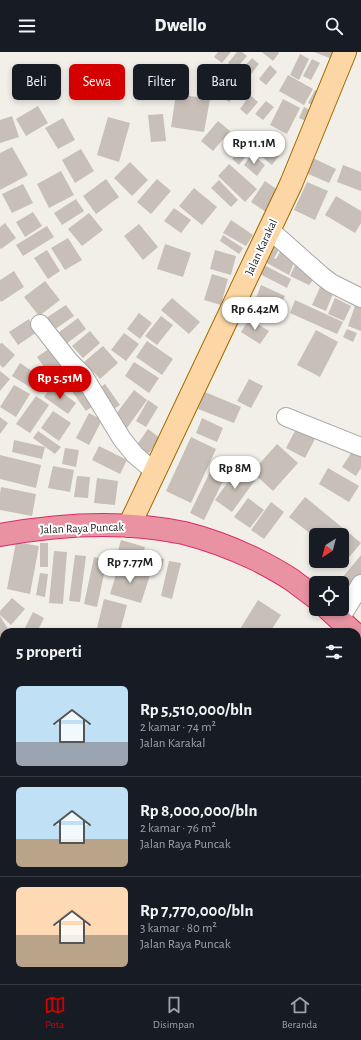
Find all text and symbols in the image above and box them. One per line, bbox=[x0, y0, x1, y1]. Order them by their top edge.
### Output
icon: menu bbox=[16, 15, 38, 37]
icon: search bbox=[323, 15, 345, 37]
text: Dwello bbox=[155, 17, 206, 35]
chip: Beli bbox=[12, 64, 61, 100]
chip: Sewa bbox=[69, 64, 125, 100]
chip: Filter bbox=[133, 64, 189, 100]
chip: Baru bbox=[197, 64, 251, 100]
pin: Rp 11.1M bbox=[213, 131, 295, 165]
text: Rp 11.1M bbox=[232, 137, 276, 150]
street label: Jalan Karakal bbox=[243, 217, 279, 277]
pin: Rp 6.42M bbox=[214, 297, 296, 331]
text: Rp 6.42M bbox=[231, 303, 279, 316]
pin: Rp 5.51M bbox=[19, 366, 101, 400]
text: Rp 5.51M bbox=[37, 372, 83, 385]
pin: Rp 8M bbox=[207, 456, 263, 490]
text: Rp 8M bbox=[219, 462, 251, 475]
street label: Jalan Raya Puncak bbox=[40, 521, 125, 536]
north arrow bbox=[309, 528, 349, 568]
map controls bbox=[309, 528, 349, 616]
pin: Rp 7.77M bbox=[89, 550, 171, 584]
text: Rp 7.77M bbox=[107, 556, 153, 569]
button: locate bbox=[309, 576, 349, 616]
icon: filters bbox=[323, 641, 345, 663]
text: 5 properti bbox=[16, 643, 82, 660]
text: Rp 5,510,000/bln bbox=[140, 701, 252, 718]
icon: home bbox=[48, 702, 96, 750]
text: 2 kamar · 74 m² bbox=[140, 721, 216, 734]
text: Jalan Karakal bbox=[140, 737, 206, 750]
text: Rp 8,000,000/bln bbox=[140, 802, 258, 819]
icon: home bbox=[48, 803, 96, 851]
text: 2 kamar · 76 m² bbox=[140, 822, 216, 835]
text: Jalan Raya Puncak bbox=[140, 838, 231, 851]
text: Rp 7,770,000/bln bbox=[140, 902, 254, 919]
icon: home bbox=[48, 903, 96, 951]
text: 3 kamar · 80 m² bbox=[140, 922, 217, 935]
text: Jalan Raya Puncak bbox=[140, 938, 231, 951]
tab: Peta bbox=[44, 994, 66, 1031]
tab: Disimpan bbox=[153, 994, 194, 1031]
tab: Beranda bbox=[282, 994, 317, 1031]

